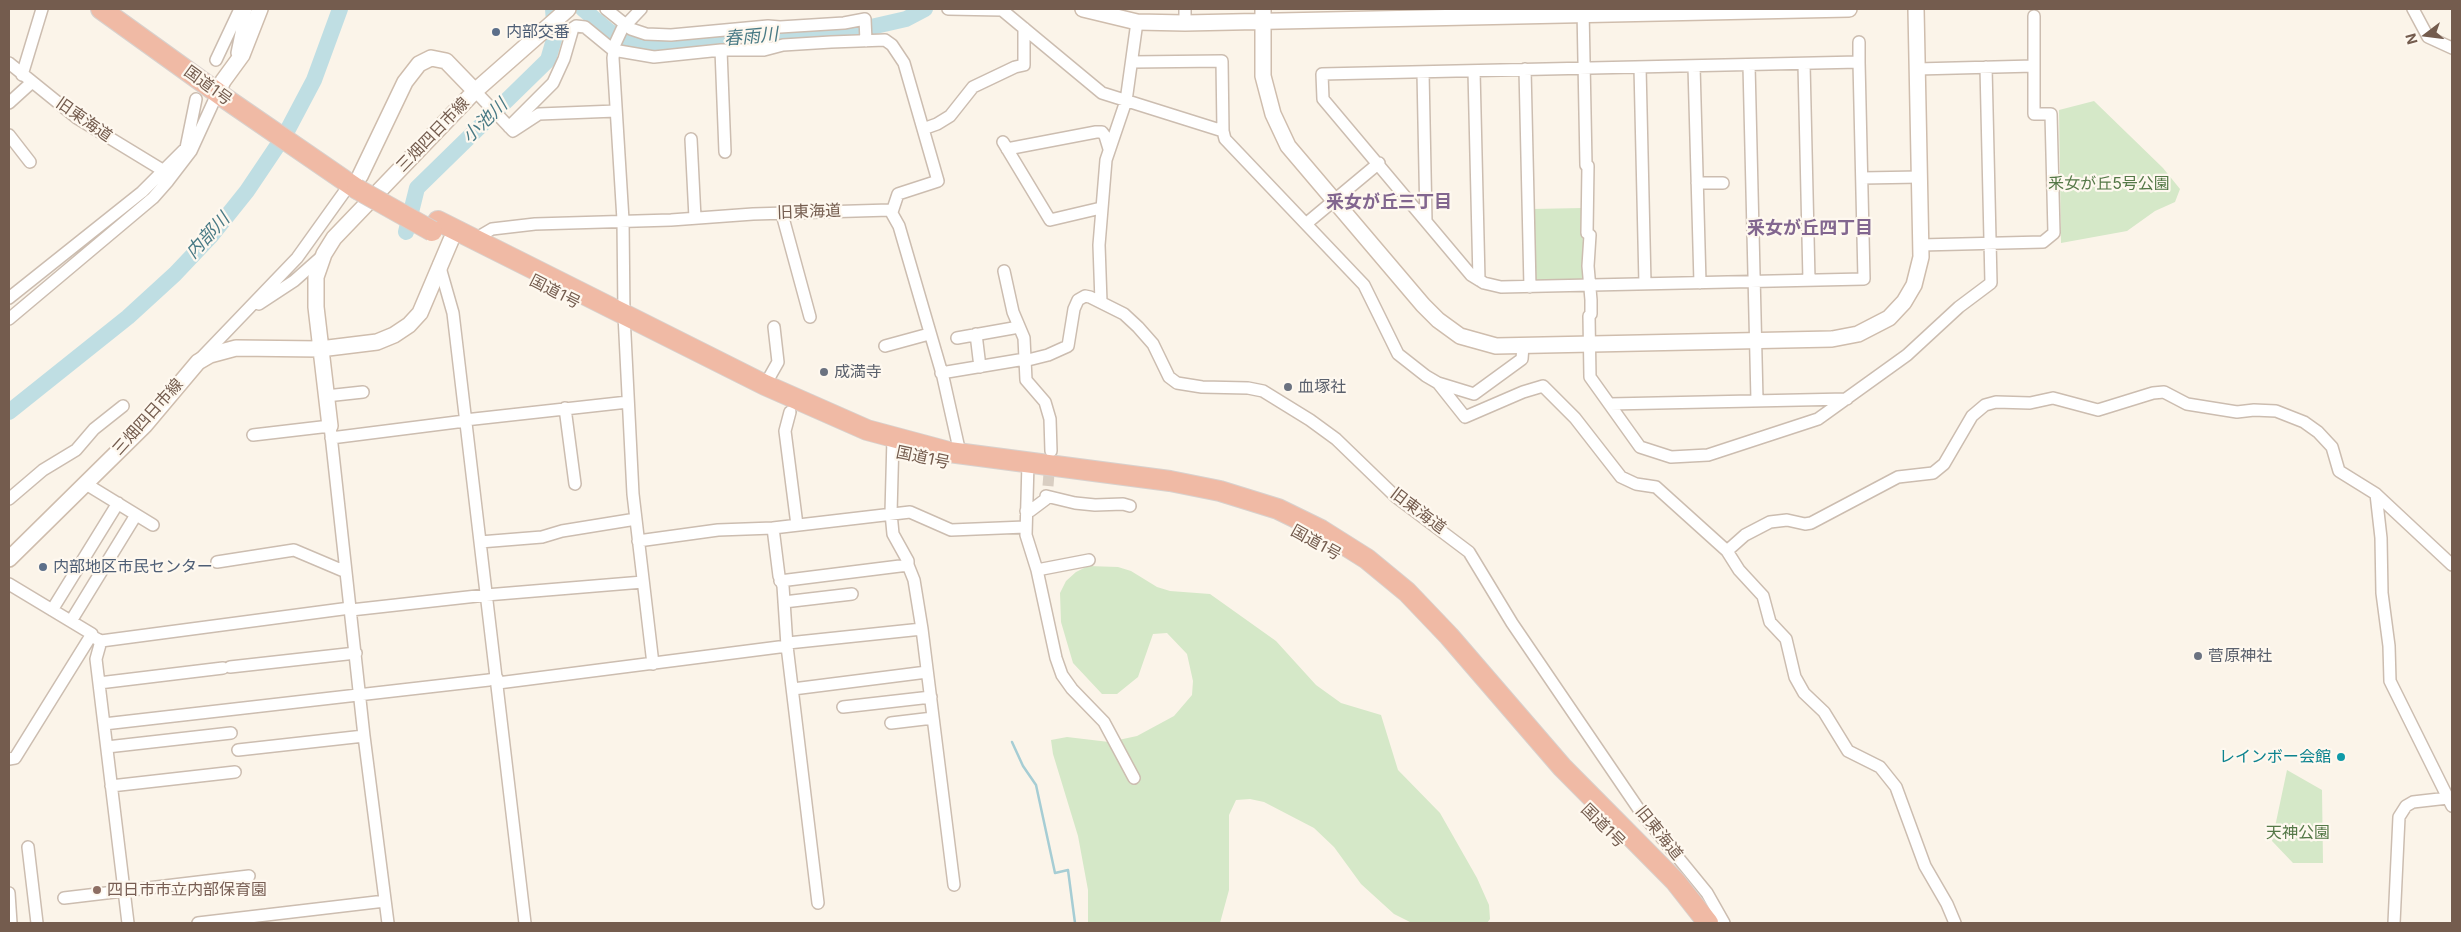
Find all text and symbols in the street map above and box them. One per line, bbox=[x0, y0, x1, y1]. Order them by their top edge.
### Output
north arrow bbox=[2401, 10, 2451, 60]
place label: 内部交番 bbox=[506, 22, 570, 42]
water label: 春雨川 bbox=[723, 24, 779, 50]
marker: 内部交番 bbox=[490, 26, 502, 38]
text: N bbox=[2401, 32, 2421, 46]
street label: 国道1号 bbox=[180, 62, 236, 110]
street label: 旧東海道 bbox=[52, 94, 116, 146]
street label: 三畑四日市線 bbox=[393, 94, 473, 176]
water label: 小池川 bbox=[458, 94, 512, 148]
park label: 釆女が丘5号公園 bbox=[2048, 174, 2170, 194]
district label: 釆女が丘三丁目 bbox=[1326, 192, 1452, 214]
street label: 旧東海道 bbox=[777, 201, 841, 223]
water label: 内部川 bbox=[182, 209, 234, 263]
district label: 釆女が丘四丁目 bbox=[1747, 218, 1873, 240]
street label: 国道1号 bbox=[526, 271, 584, 313]
place label: 成満寺 bbox=[834, 362, 882, 382]
marker: 成満寺 bbox=[818, 366, 830, 378]
street label: 三畑四日市線 bbox=[109, 375, 187, 459]
place label: 血塚社 bbox=[1298, 377, 1346, 397]
marker: 血塚社 bbox=[1282, 381, 1294, 393]
street label: 国道1号 bbox=[894, 443, 952, 473]
street label: 旧東海道 bbox=[1387, 484, 1449, 538]
street label: 国道1号 bbox=[1288, 521, 1344, 565]
place label: 内部地区市民センター bbox=[53, 557, 213, 577]
marker: 内部地区市民センター bbox=[37, 561, 49, 573]
place label: 菅原神社 bbox=[2208, 646, 2272, 666]
marker: 菅原神社 bbox=[2192, 650, 2204, 662]
place label: レインボー会館 bbox=[2219, 747, 2331, 767]
marker: レインボー会館 bbox=[2335, 751, 2347, 763]
street label: 国道1号 bbox=[1577, 800, 1629, 852]
street label: 旧東海道 bbox=[1631, 802, 1687, 864]
park label: 天神公園 bbox=[2266, 823, 2330, 843]
place label: 四日市市立内部保育園 bbox=[107, 880, 267, 900]
marker: 四日市市立内部保育園 bbox=[91, 884, 103, 896]

